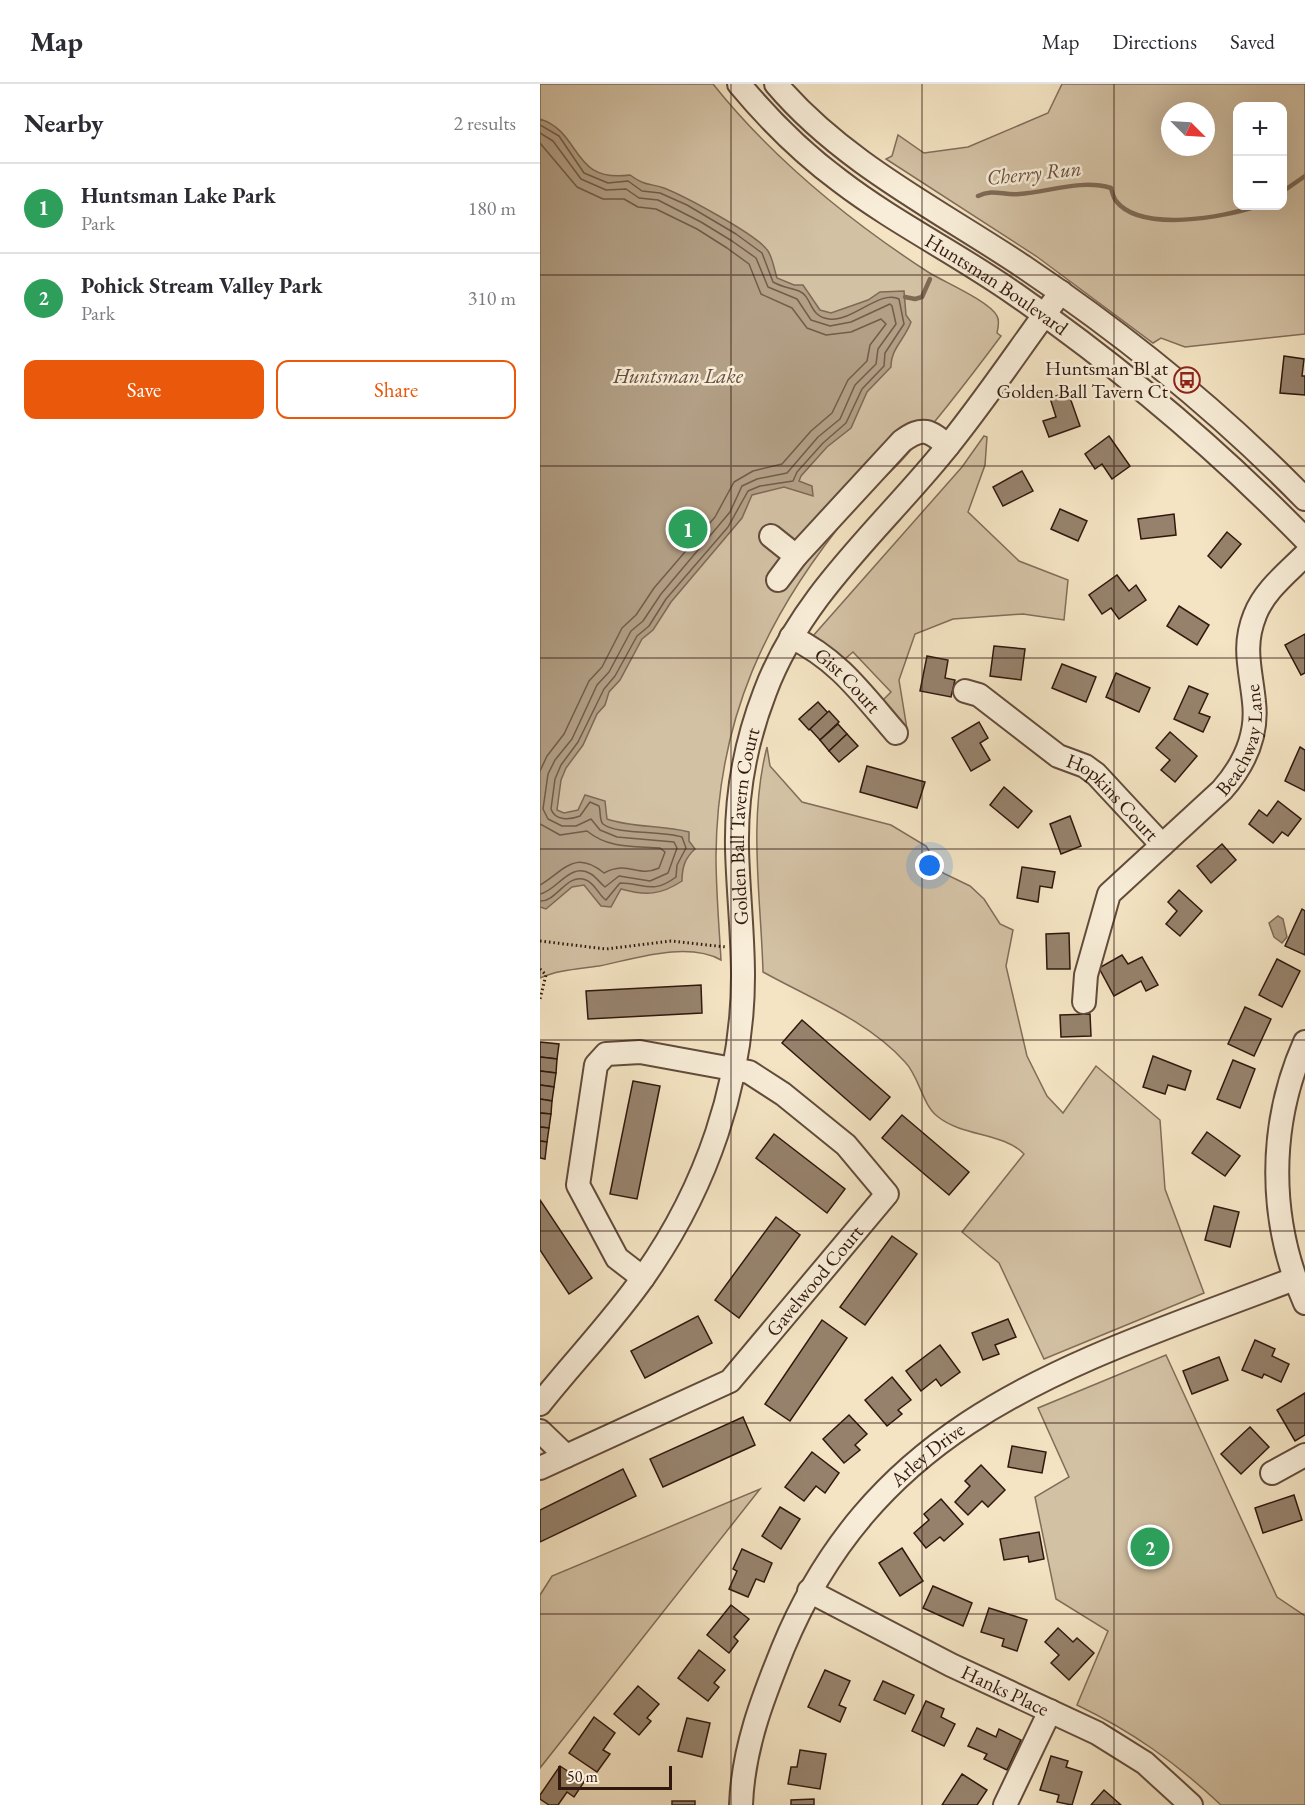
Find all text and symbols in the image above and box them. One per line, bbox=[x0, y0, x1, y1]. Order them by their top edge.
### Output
text: Map bbox=[30, 23, 83, 59]
text: Map bbox=[1042, 28, 1079, 55]
text: Directions bbox=[1112, 28, 1197, 55]
text: Saved bbox=[1230, 28, 1275, 55]
north arrow bbox=[1161, 102, 1215, 156]
map controls bbox=[1233, 102, 1287, 210]
button: + bbox=[1233, 102, 1287, 156]
text: Nearby bbox=[24, 106, 104, 140]
text: 2 results bbox=[453, 110, 516, 136]
water label: Cherry Run bbox=[985, 154, 1083, 191]
button: − bbox=[1233, 156, 1287, 210]
text: Huntsman Lake Park bbox=[81, 181, 276, 210]
text: 1 bbox=[38, 195, 49, 221]
text: 180 m bbox=[468, 195, 516, 221]
text: Park bbox=[81, 210, 115, 236]
street label: Huntsman Boulevard bbox=[920, 227, 1074, 341]
text: Pohick Stream Valley Park bbox=[81, 271, 323, 300]
text: 2 bbox=[38, 285, 49, 311]
text: 310 m bbox=[468, 285, 516, 311]
text: Park bbox=[81, 300, 115, 326]
place label: Huntsman Bl at Golden Ball Tavern Ct bbox=[997, 355, 1169, 404]
button: Save bbox=[24, 360, 264, 419]
button: Share bbox=[276, 360, 516, 419]
water label: Huntsman Lake bbox=[612, 362, 744, 389]
bus stop icon: Huntsman Bl at Golden Ball Tavern Ct bbox=[1172, 365, 1202, 395]
pin: 1 bbox=[668, 506, 708, 552]
street label: Gist Court bbox=[809, 641, 887, 719]
street label: Beachway Lane bbox=[1210, 683, 1268, 801]
street label: Golden Ball Tavern Court bbox=[724, 724, 766, 926]
street label: Hopkins Court bbox=[1063, 747, 1165, 847]
your location bbox=[915, 851, 944, 880]
street label: Gavelwood Court bbox=[760, 1219, 869, 1342]
street label: Arley Drive bbox=[884, 1416, 970, 1493]
pin: 2 bbox=[1130, 1524, 1170, 1570]
street label: Hanks Place bbox=[957, 1659, 1054, 1722]
scale bar bbox=[558, 1763, 672, 1790]
text: 50 m bbox=[567, 1766, 598, 1787]

